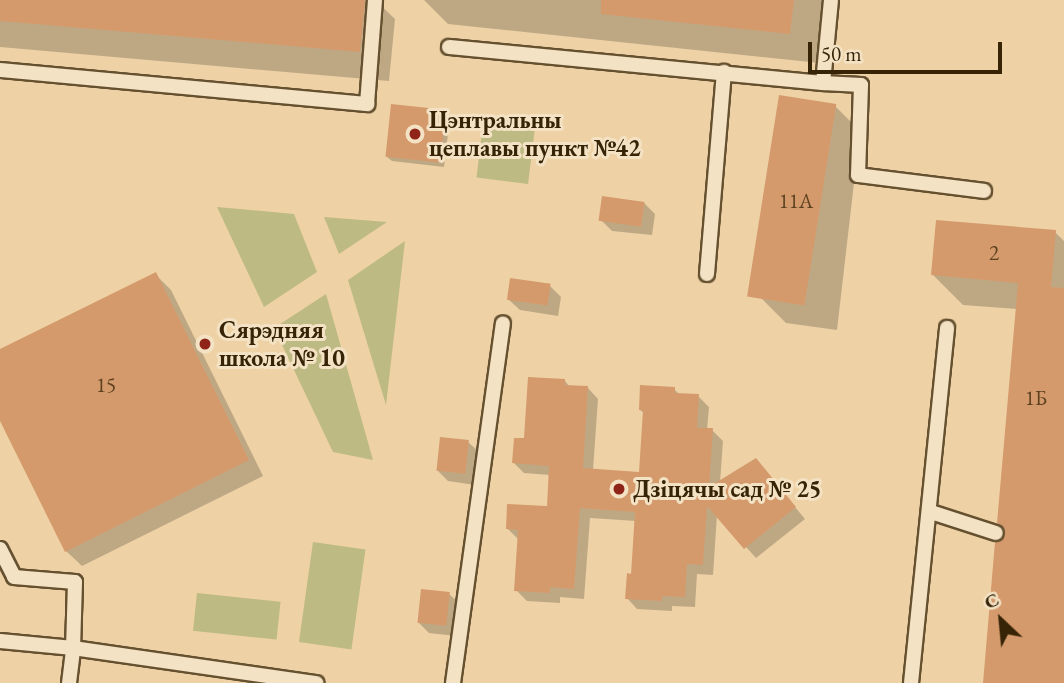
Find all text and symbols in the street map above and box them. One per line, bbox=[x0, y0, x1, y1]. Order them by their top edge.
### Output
scale bar bbox=[812, 28, 1006, 72]
text: 50 m bbox=[821, 40, 862, 67]
place label: Цэнтральны цеплавы пункт №42 bbox=[429, 106, 641, 162]
marker: Цэнтральны цеплавы пункт №42 bbox=[407, 126, 423, 142]
house number: 11А bbox=[779, 188, 813, 214]
house number: 2 bbox=[989, 240, 999, 266]
place label: Сярэдняя школа № 10 bbox=[219, 316, 345, 372]
marker: Сярэдняя школа № 10 bbox=[197, 336, 213, 352]
house number: 15 bbox=[96, 372, 116, 398]
house number: 1Б bbox=[1025, 385, 1047, 411]
place label: Дзіцячы сад № 25 bbox=[633, 475, 822, 503]
marker: Дзіцячы сад № 25 bbox=[611, 481, 627, 497]
north arrow bbox=[966, 585, 1036, 655]
text: С bbox=[980, 586, 1003, 615]

